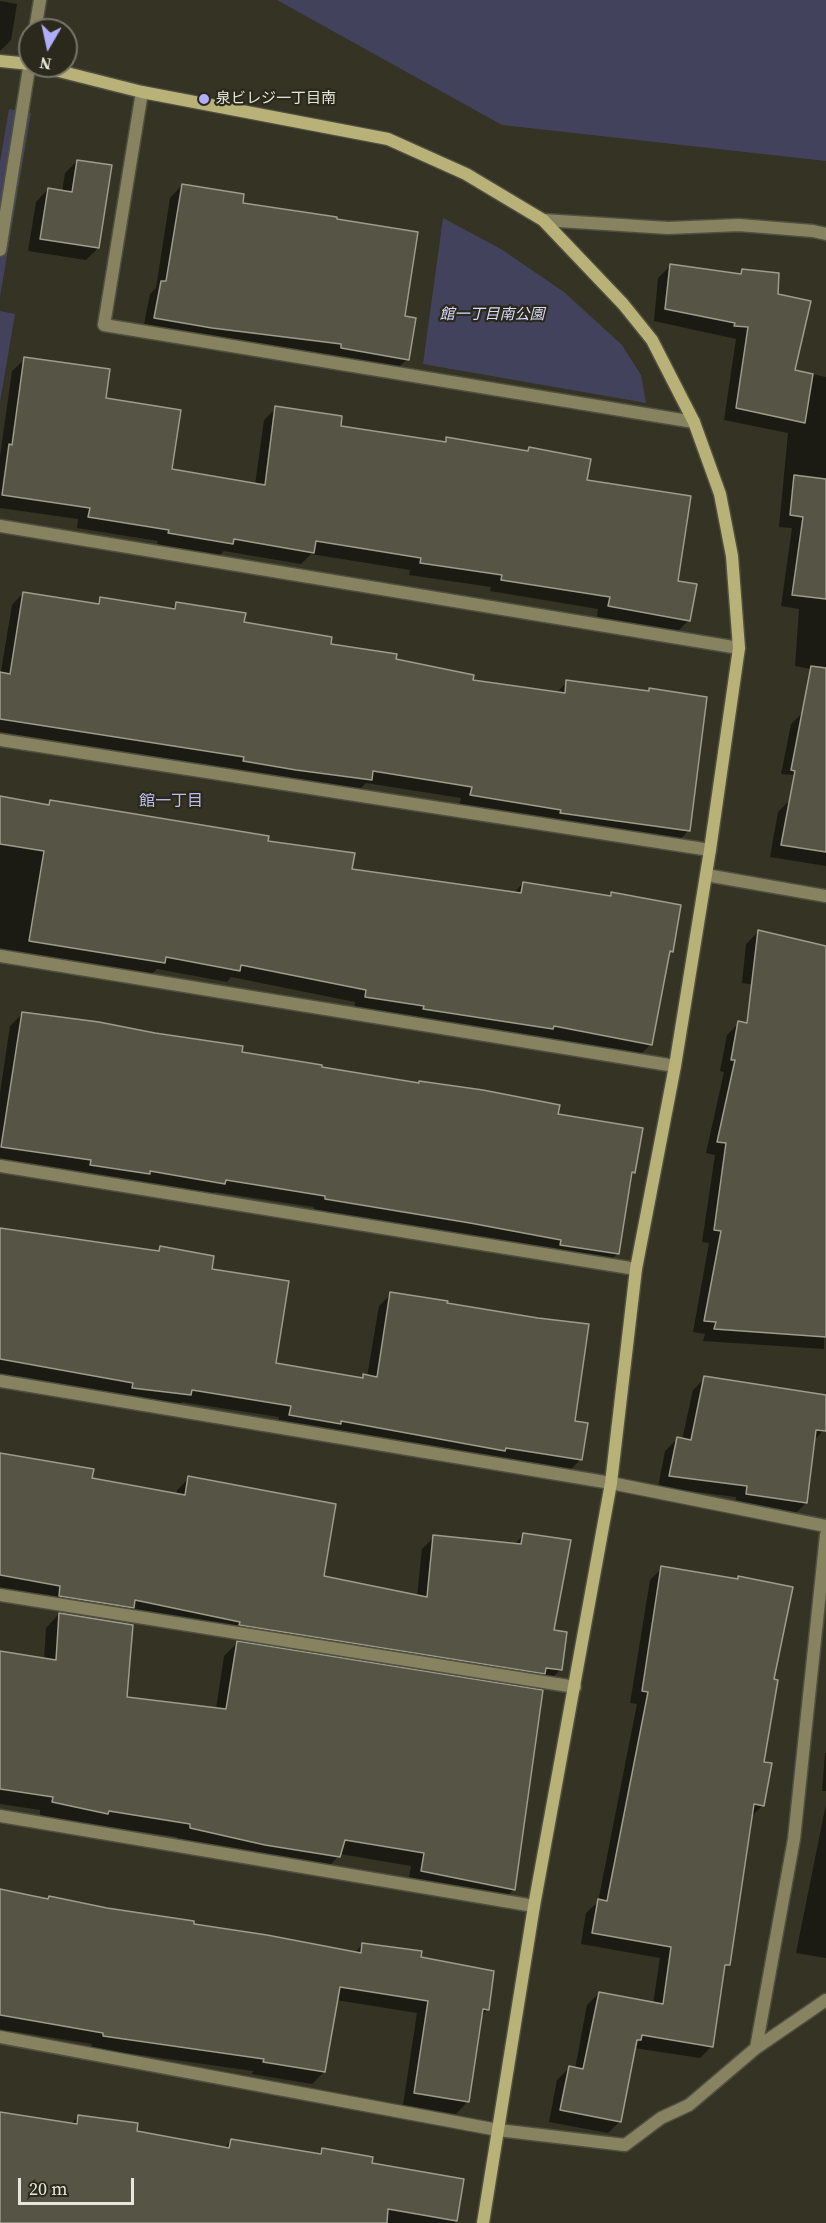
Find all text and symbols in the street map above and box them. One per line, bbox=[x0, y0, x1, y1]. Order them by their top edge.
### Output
north arrow bbox=[18, 18, 78, 78]
text: N bbox=[38, 52, 53, 76]
place label: 泉ビレジ一丁目南 bbox=[216, 90, 336, 108]
marker: 泉ビレジ一丁目南 bbox=[197, 92, 211, 106]
park label: 館一丁目南公園 bbox=[440, 306, 544, 324]
district label: 館一丁目 bbox=[139, 792, 203, 812]
scale bar bbox=[21, 2166, 136, 2204]
text: 20 m bbox=[29, 2176, 67, 2201]

